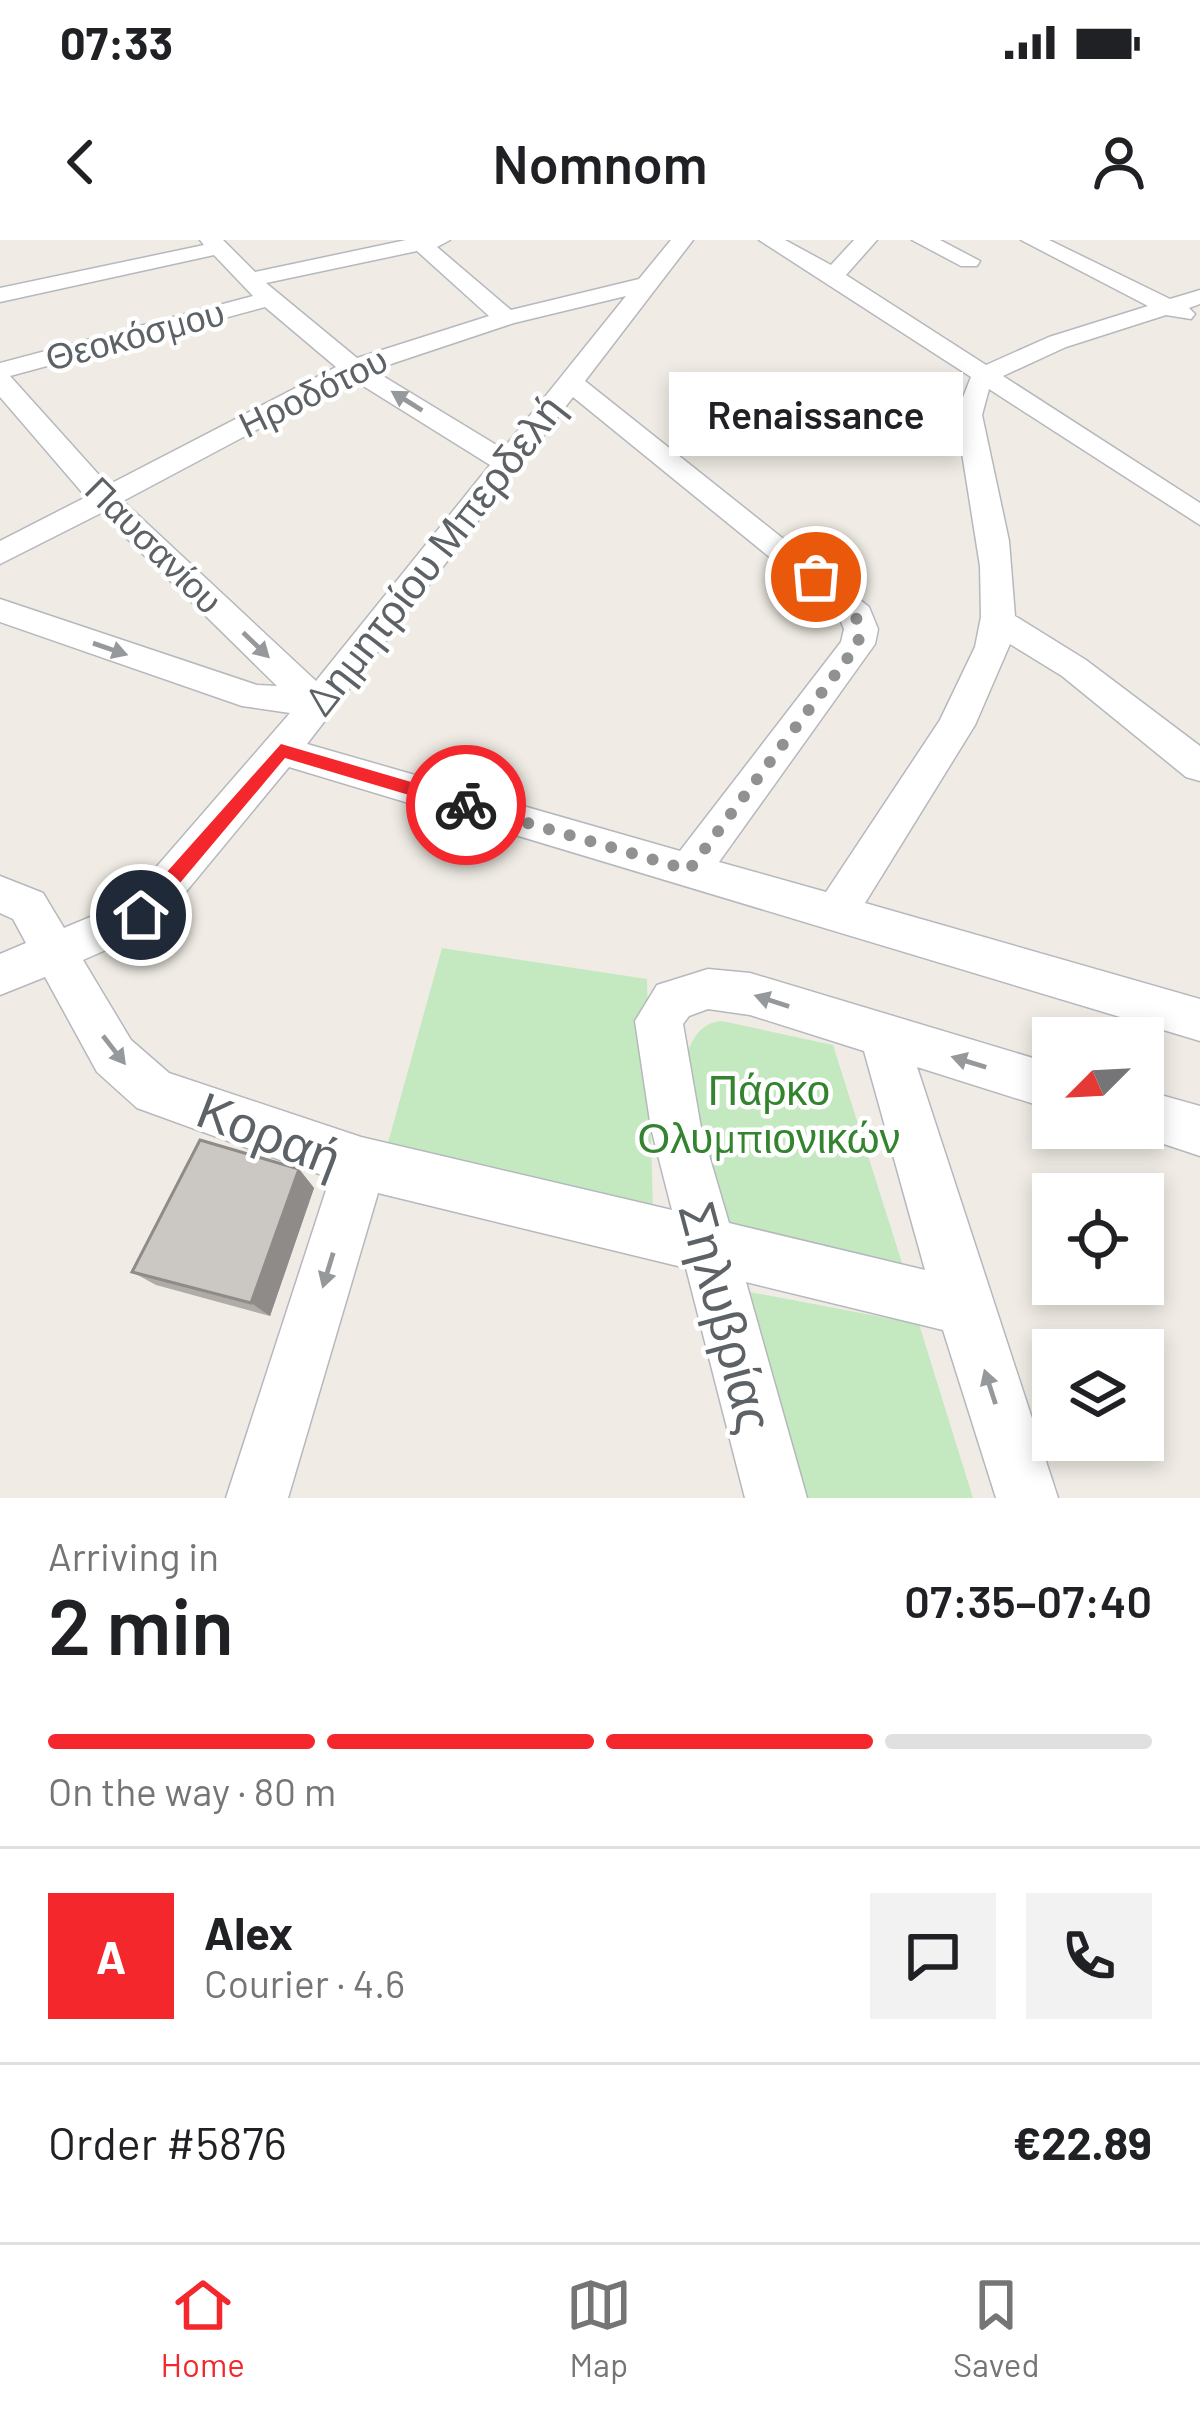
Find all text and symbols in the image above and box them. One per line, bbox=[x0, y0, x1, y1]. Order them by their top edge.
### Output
text: 07:33 bbox=[60, 15, 173, 69]
icon: back bbox=[48, 129, 114, 195]
icon: person bbox=[1086, 129, 1152, 195]
text: Nomnom bbox=[493, 130, 707, 195]
street label: Θεοκόσμου bbox=[41, 289, 229, 378]
street label: Ηροδότου bbox=[231, 336, 394, 446]
callout: Renaissance bbox=[669, 373, 963, 457]
street label: Δημητρίου Μπερδελή bbox=[292, 384, 574, 724]
text: Renaissance bbox=[707, 390, 925, 437]
one-way arrow bbox=[390, 391, 423, 413]
street label: Παυσανίου bbox=[78, 467, 232, 621]
pin bbox=[765, 526, 867, 628]
icon: bag bbox=[783, 544, 849, 610]
one-way arrow bbox=[242, 631, 271, 659]
one-way arrow bbox=[92, 641, 128, 659]
courier bbox=[406, 745, 526, 865]
icon: bike bbox=[433, 772, 499, 838]
pin bbox=[90, 864, 192, 966]
icon: home bbox=[108, 882, 174, 948]
one-way arrow bbox=[754, 991, 790, 1010]
north arrow bbox=[1032, 1017, 1164, 1149]
map controls bbox=[1032, 1017, 1164, 1461]
one-way arrow bbox=[100, 1034, 126, 1065]
one-way arrow bbox=[950, 1052, 986, 1070]
park label: Πάρκο Ολυμπιονικών bbox=[638, 1063, 901, 1161]
street label: Κοραή bbox=[189, 1077, 350, 1188]
button: locate bbox=[1032, 1173, 1164, 1305]
street label: Σηλυβρίας bbox=[667, 1195, 788, 1438]
one-way arrow bbox=[318, 1252, 336, 1289]
button: layers bbox=[1032, 1329, 1164, 1461]
one-way arrow bbox=[980, 1369, 998, 1405]
text: Arriving in bbox=[48, 1532, 219, 1579]
text: 07:35–07:40 bbox=[904, 1573, 1152, 1627]
text: 2 min bbox=[48, 1577, 234, 1671]
text: On the way · 80 m bbox=[48, 1767, 336, 1814]
button: chat bbox=[870, 1893, 996, 2019]
button: phone bbox=[1026, 1893, 1152, 2019]
text: Alex bbox=[204, 1905, 293, 1959]
text: A bbox=[96, 1929, 126, 1983]
text: Courier · 4.6 bbox=[204, 1959, 405, 2006]
text: Order #5876 bbox=[48, 2115, 287, 2169]
text: €22.89 bbox=[1013, 2115, 1152, 2169]
tab: Home bbox=[161, 2272, 245, 2384]
tab: Map bbox=[566, 2272, 632, 2384]
tab: Saved bbox=[953, 2272, 1039, 2384]

